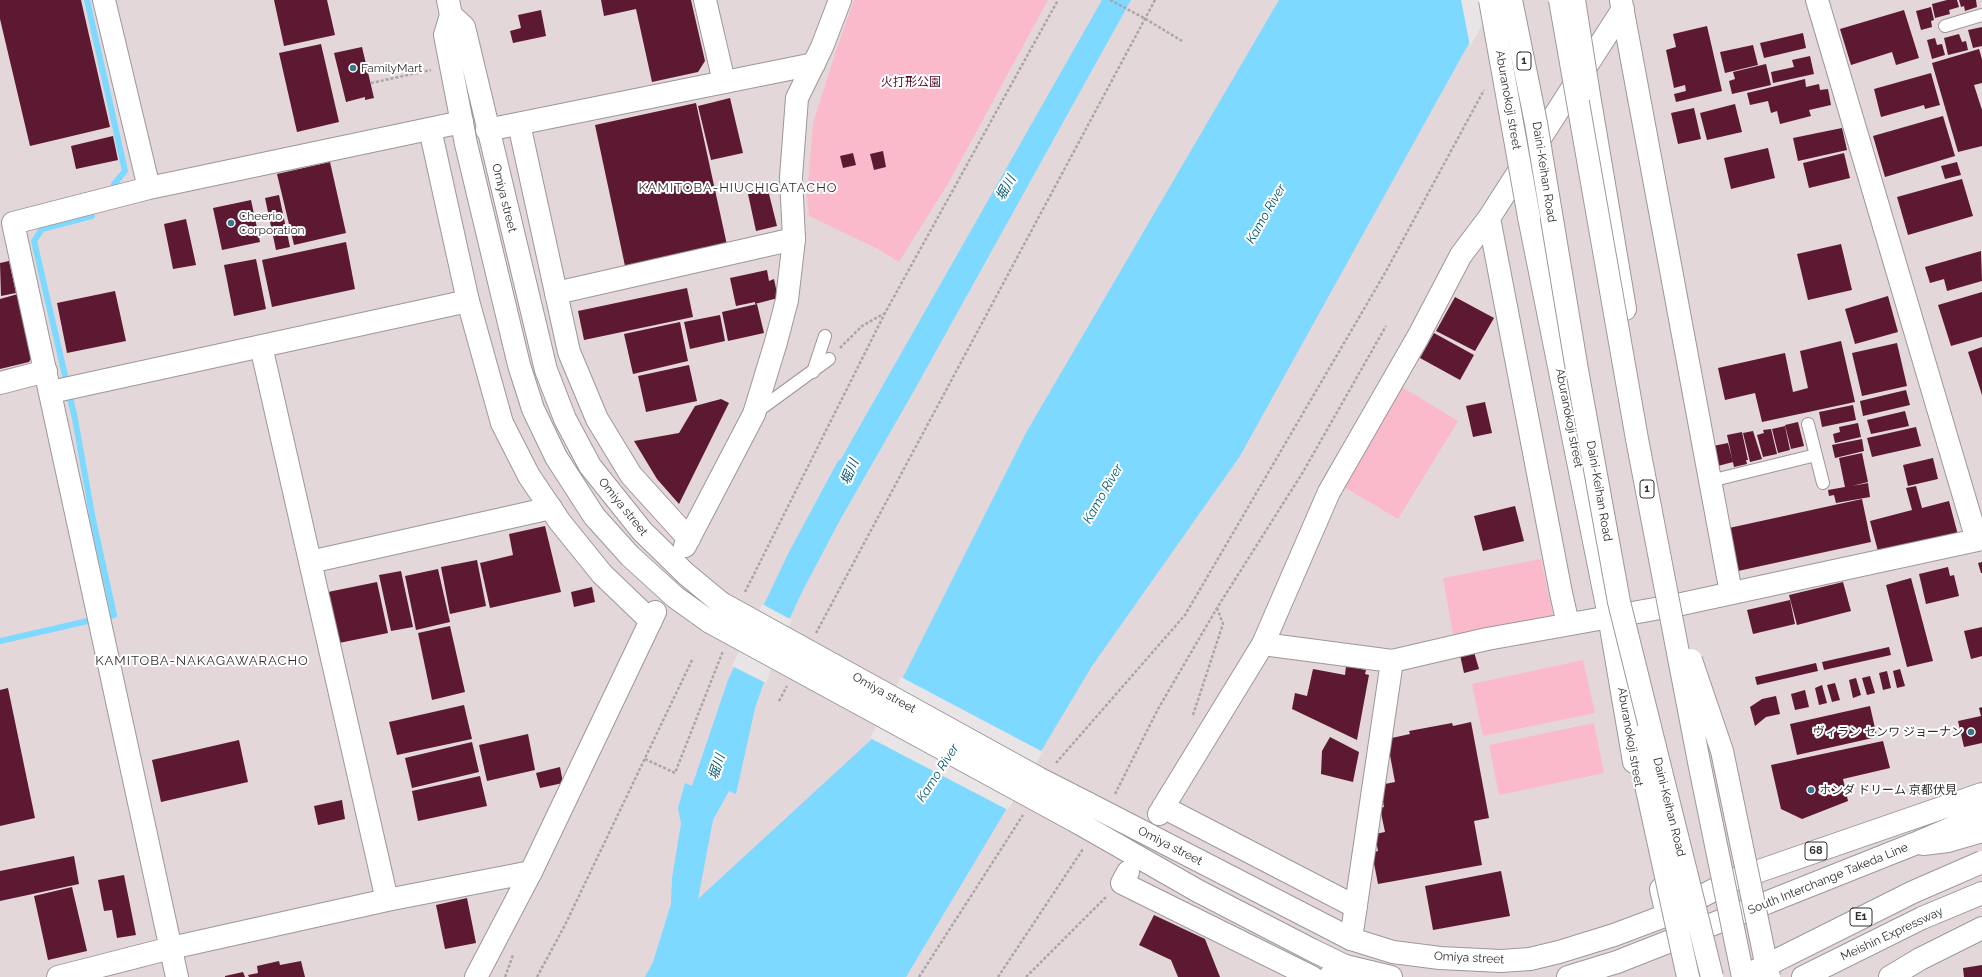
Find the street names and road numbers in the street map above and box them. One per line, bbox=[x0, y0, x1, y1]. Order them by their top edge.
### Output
street label: Aburanokoji street bbox=[1492, 49, 1524, 151]
road number: 1 bbox=[1517, 52, 1531, 70]
street label: Daini-Keihan Road bbox=[1529, 121, 1559, 223]
street label: Omiya street bbox=[488, 162, 520, 234]
street label: Aburanokoji street bbox=[1552, 367, 1586, 469]
street label: Daini-Keihan Road bbox=[1583, 440, 1615, 542]
street label: Omiya street bbox=[595, 475, 651, 539]
road number: 1 bbox=[1640, 480, 1654, 498]
street label: Omiya street bbox=[850, 670, 918, 716]
street label: Aburanokoji street bbox=[1614, 686, 1646, 788]
street label: Daini-Keihan Road bbox=[1650, 756, 1688, 858]
street label: Omiya street bbox=[1135, 824, 1205, 868]
street label: South Interchange Takeda Line bbox=[1746, 840, 1910, 918]
road number: 68 bbox=[1805, 842, 1827, 860]
street label: Meishin Expressway bbox=[1839, 904, 1945, 964]
road number: E1 bbox=[1850, 908, 1872, 926]
street label: Omiya street bbox=[1433, 949, 1505, 967]

